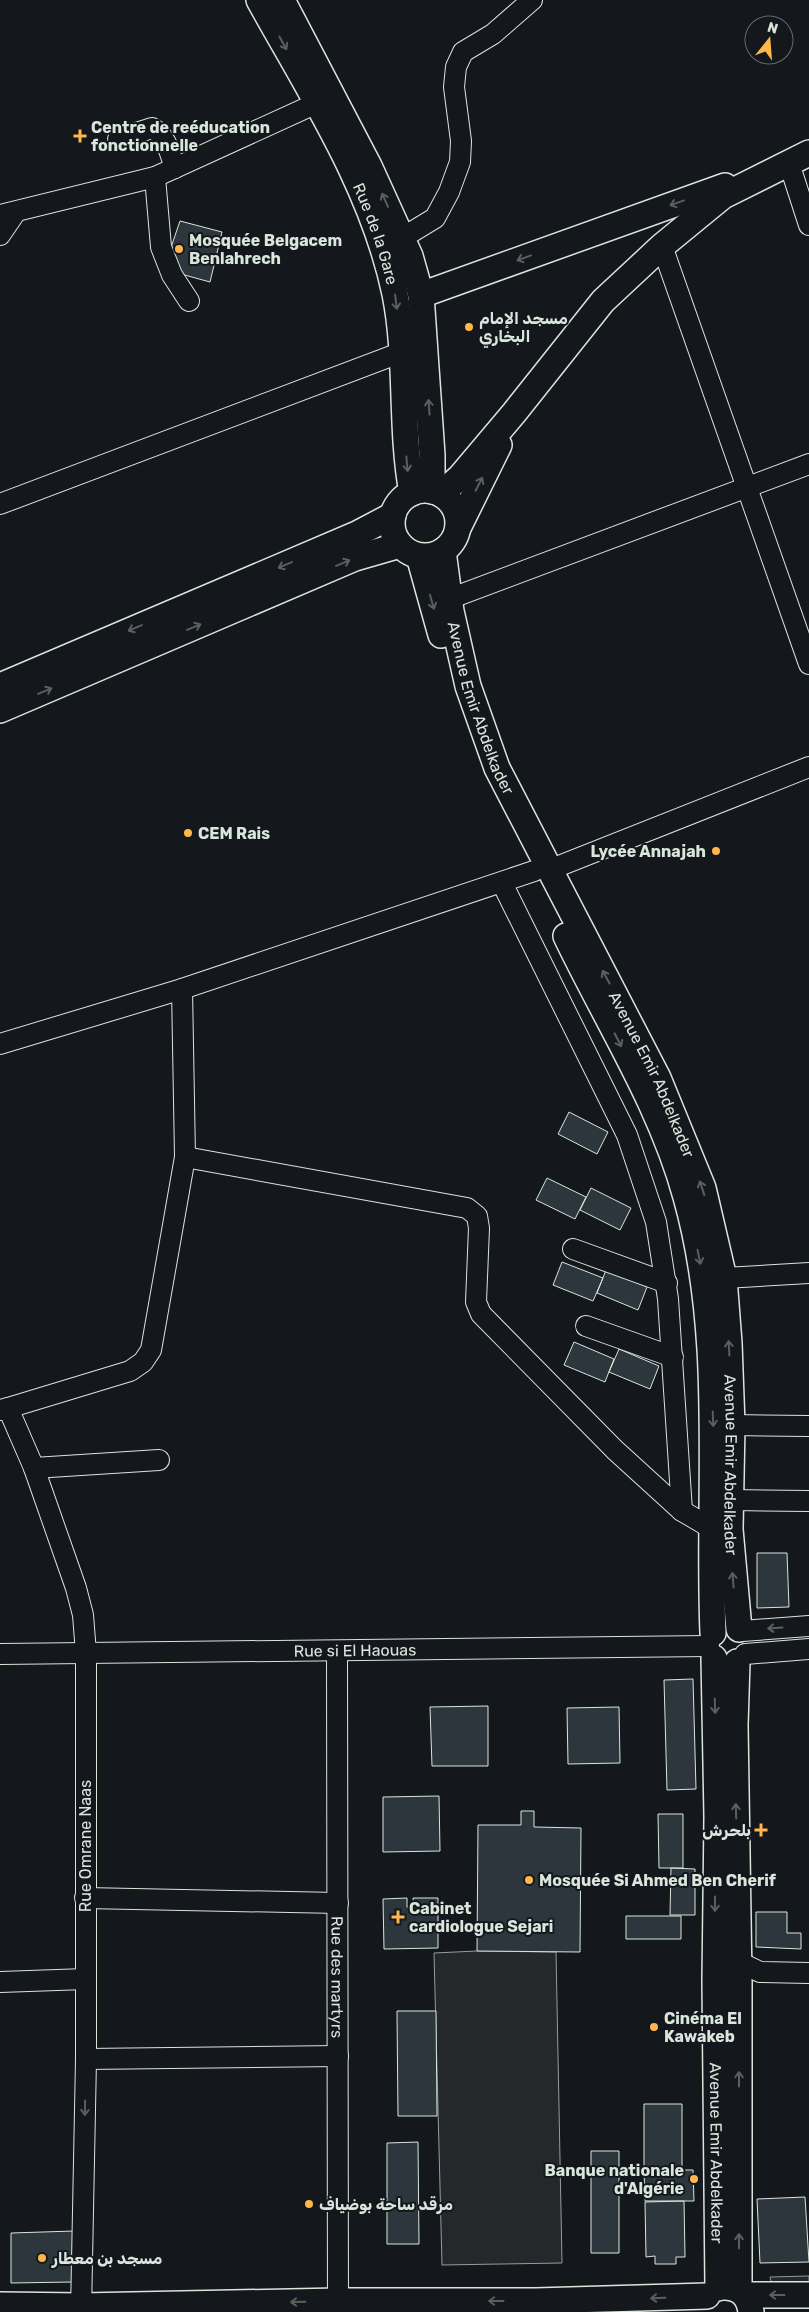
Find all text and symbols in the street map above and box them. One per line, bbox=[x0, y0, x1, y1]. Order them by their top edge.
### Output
north arrow bbox=[744, 15, 794, 65]
text: N bbox=[765, 18, 780, 38]
one-way arrow bbox=[278, 35, 288, 50]
place label: Centre de reéducation fonctionnelle bbox=[91, 118, 270, 155]
marker: Centre de reéducation fonctionnelle bbox=[73, 129, 87, 143]
street label: Rue de la Gare bbox=[349, 180, 402, 287]
one-way arrow bbox=[379, 193, 389, 208]
one-way arrow bbox=[670, 199, 685, 208]
place label: Mosquée Belgacem Benlahrech bbox=[189, 231, 342, 268]
marker: Mosquée Belgacem Benlahrech bbox=[173, 243, 185, 255]
one-way arrow bbox=[517, 254, 532, 263]
one-way arrow bbox=[391, 294, 401, 310]
place label: مسجد الإمام البخاري bbox=[479, 309, 568, 348]
marker: مسجد الإمام البخاري bbox=[463, 321, 475, 333]
one-way arrow bbox=[424, 400, 433, 416]
one-way arrow bbox=[403, 456, 412, 472]
one-way arrow bbox=[474, 477, 484, 492]
one-way arrow bbox=[335, 557, 350, 567]
one-way arrow bbox=[278, 560, 293, 570]
one-way arrow bbox=[428, 594, 438, 610]
street label: Avenue Emir Abdelkader bbox=[444, 620, 518, 798]
one-way arrow bbox=[186, 622, 201, 631]
one-way arrow bbox=[128, 624, 143, 634]
one-way arrow bbox=[37, 686, 52, 695]
place label: CEM Rais bbox=[198, 824, 270, 843]
marker: CEM Rais bbox=[182, 827, 194, 839]
place label: Lycée Annajah bbox=[590, 842, 706, 861]
marker: Lycée Annajah bbox=[710, 845, 722, 857]
one-way arrow bbox=[601, 970, 611, 984]
street label: Avenue Emir Abdelkader bbox=[605, 988, 698, 1160]
one-way arrow bbox=[614, 1032, 623, 1047]
one-way arrow bbox=[697, 1181, 706, 1197]
one-way arrow bbox=[695, 1249, 704, 1265]
one-way arrow bbox=[725, 1340, 734, 1356]
street label: Avenue Emir Abdelkader bbox=[720, 1374, 741, 1556]
one-way arrow bbox=[708, 1410, 718, 1426]
one-way arrow bbox=[728, 1572, 738, 1588]
one-way arrow bbox=[768, 1624, 784, 1633]
street label: Rue si El Haouas bbox=[294, 1640, 416, 1661]
one-way arrow bbox=[711, 1698, 720, 1714]
street label: Rue Omrane Naas bbox=[76, 1780, 95, 1912]
one-way arrow bbox=[731, 1803, 741, 1820]
place label: بلحرش bbox=[702, 1821, 751, 1840]
marker: بلحرش bbox=[755, 1824, 767, 1836]
place label: Mosquée Si Ahmed Ben Cherif bbox=[539, 1871, 777, 1890]
marker: Mosquée Si Ahmed Ben Cherif bbox=[523, 1874, 535, 1886]
one-way arrow bbox=[710, 1896, 720, 1912]
place label: Cabinet cardiologue Sejari bbox=[409, 1899, 553, 1936]
marker: Cabinet cardiologue Sejari bbox=[391, 1910, 405, 1924]
street label: Rue des martyrs bbox=[327, 1916, 347, 2038]
place label: Cinéma El Kawakeb bbox=[664, 2009, 742, 2046]
marker: Cinéma El Kawakeb bbox=[648, 2021, 660, 2033]
street label: Avenue Emir Abdelkader bbox=[706, 2062, 727, 2244]
one-way arrow bbox=[734, 2071, 743, 2087]
one-way arrow bbox=[80, 2100, 90, 2116]
place label: Banque nationale d'Algérie bbox=[544, 2161, 684, 2198]
marker: Banque nationale d'Algérie bbox=[688, 2173, 700, 2185]
place label: مرقد ساحة بوضياف bbox=[319, 2195, 453, 2214]
marker: مرقد ساحة بوضياف bbox=[303, 2198, 315, 2210]
one-way arrow bbox=[734, 2233, 744, 2250]
place label: مسجد بن معطار bbox=[51, 2249, 162, 2268]
marker: مسجد بن معطار bbox=[36, 2252, 48, 2264]
one-way arrow bbox=[769, 2290, 786, 2300]
one-way arrow bbox=[651, 2293, 667, 2302]
one-way arrow bbox=[488, 2296, 504, 2306]
one-way arrow bbox=[291, 2297, 307, 2307]

